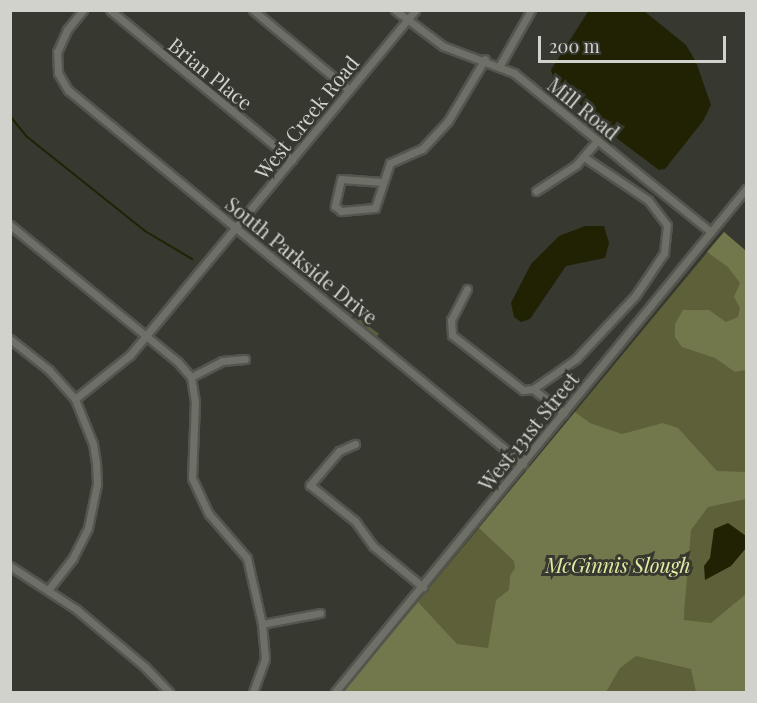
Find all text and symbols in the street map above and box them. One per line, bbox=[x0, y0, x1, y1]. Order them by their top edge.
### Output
scale bar bbox=[541, 24, 728, 62]
street label: Brian Place bbox=[164, 32, 258, 114]
text: 200 m bbox=[549, 34, 600, 58]
street label: West Creek Road bbox=[249, 50, 363, 184]
street label: Mill Road bbox=[543, 72, 625, 144]
street label: South Parkside Drive bbox=[221, 191, 383, 329]
street label: West 131st Street bbox=[473, 367, 583, 495]
park label: McGinnis Slough bbox=[546, 552, 690, 576]

